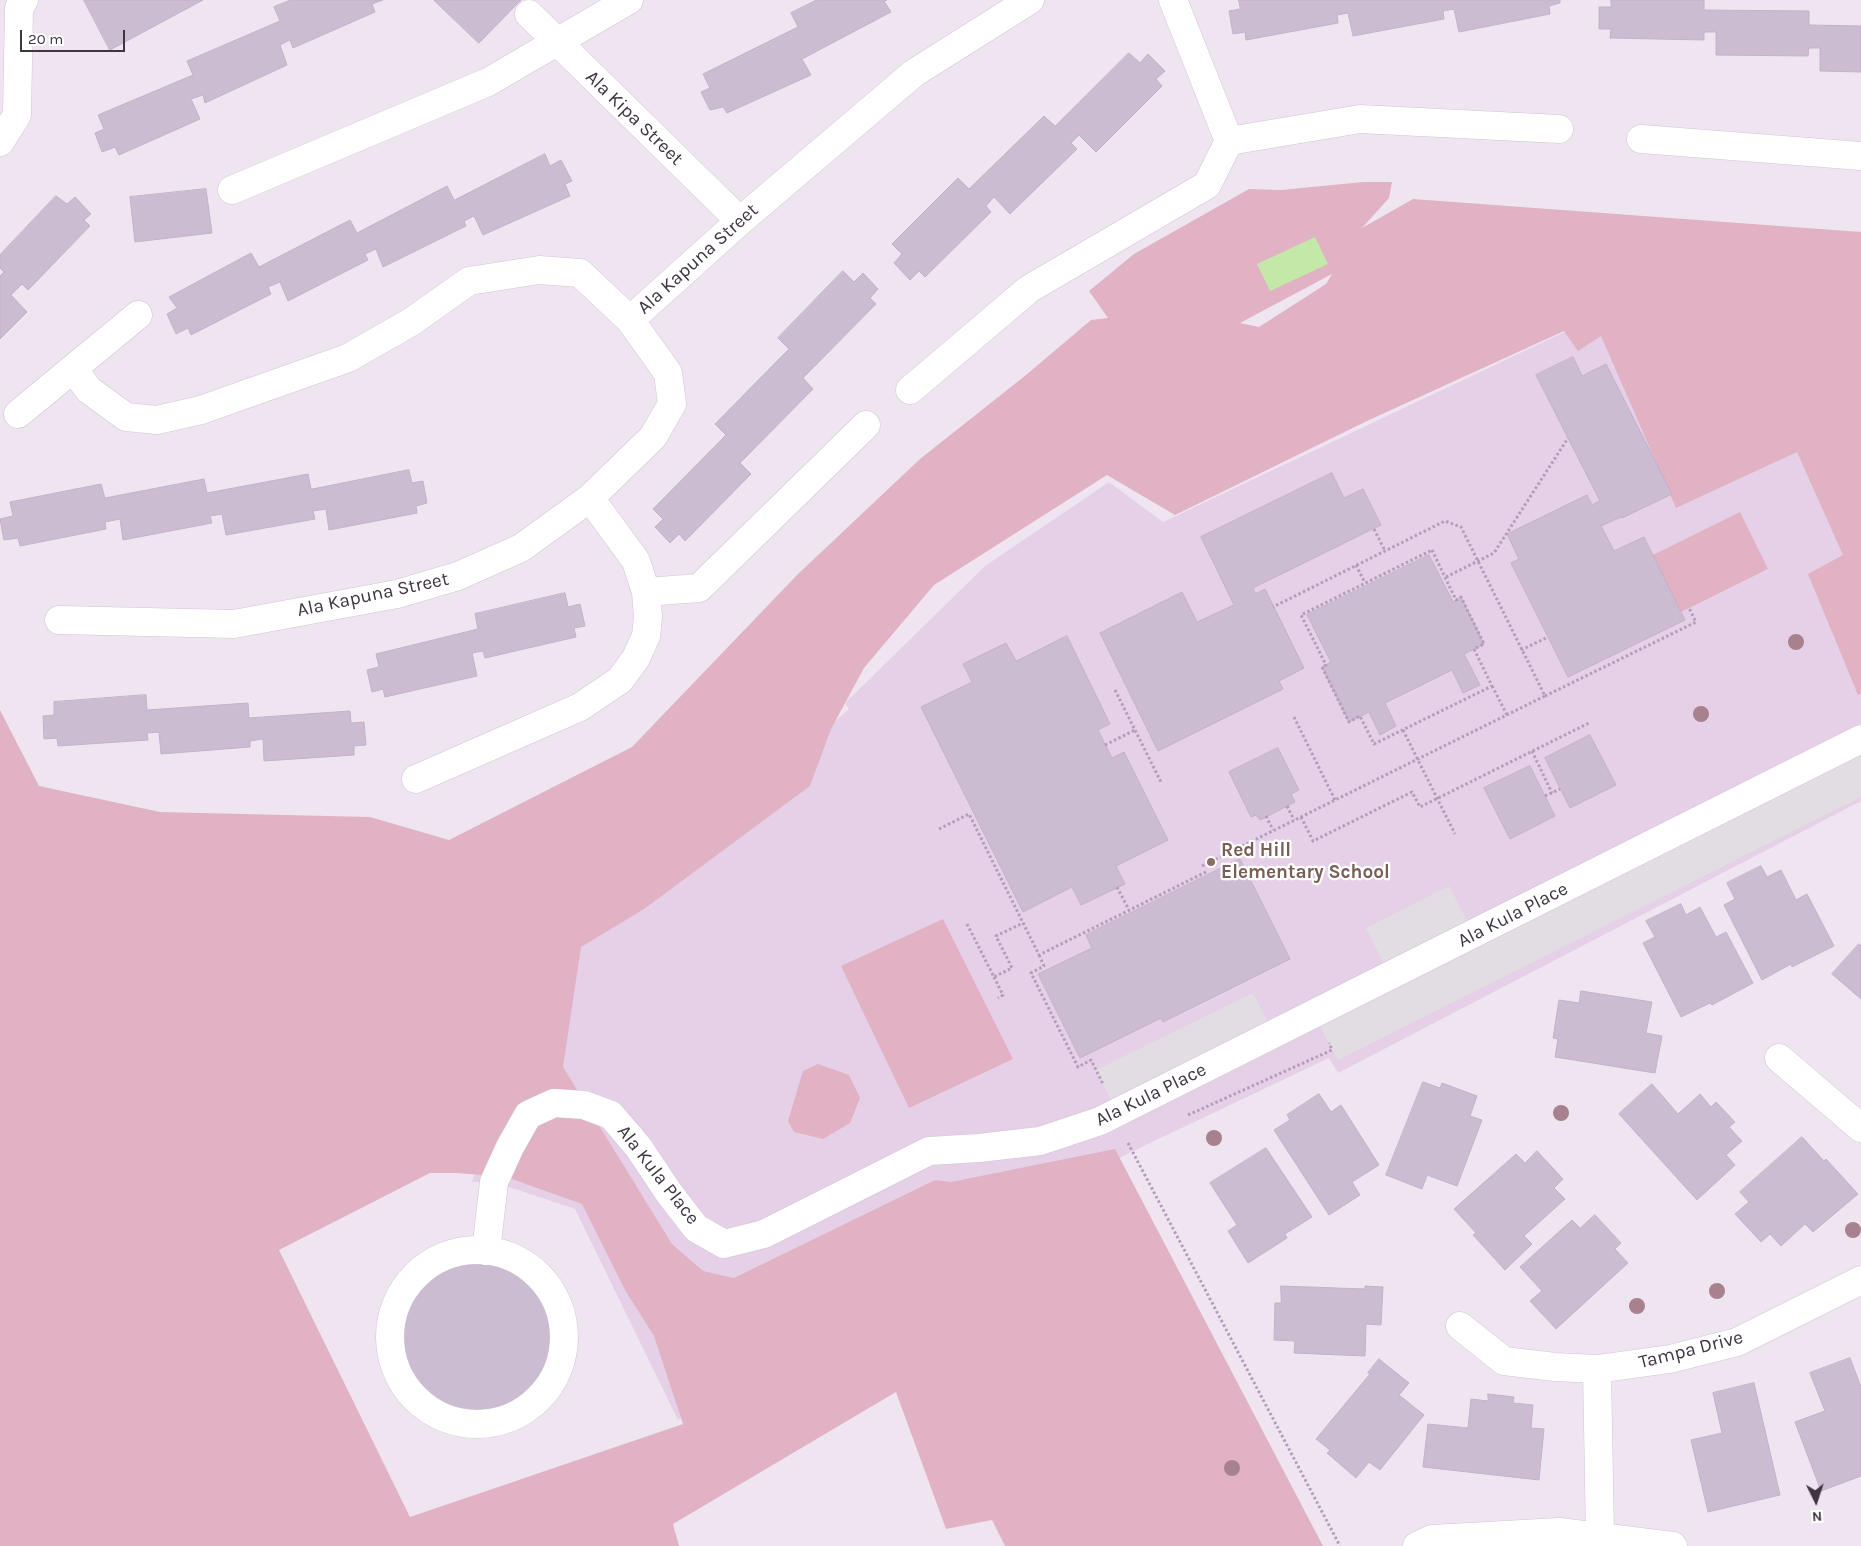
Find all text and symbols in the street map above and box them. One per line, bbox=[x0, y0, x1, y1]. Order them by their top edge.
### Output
scale bar bbox=[22, 20, 128, 52]
text: 20 m bbox=[28, 30, 63, 48]
street label: Ala Kipa Street bbox=[581, 66, 687, 170]
street label: Ala Kapuna Street bbox=[633, 199, 763, 319]
street label: Ala Kapuna Street bbox=[295, 568, 451, 622]
place label: Red Hill Elementary School bbox=[1221, 840, 1390, 884]
marker: Red Hill Elementary School bbox=[1205, 856, 1217, 868]
street label: Ala Kula Place bbox=[1454, 878, 1572, 952]
street label: Ala Kula Place bbox=[1092, 1058, 1210, 1132]
street label: Ala Kula Place bbox=[612, 1121, 704, 1229]
street label: Tampa Drive bbox=[1637, 1326, 1745, 1374]
north arrow bbox=[1791, 1476, 1841, 1526]
text: N bbox=[1811, 1508, 1823, 1525]

